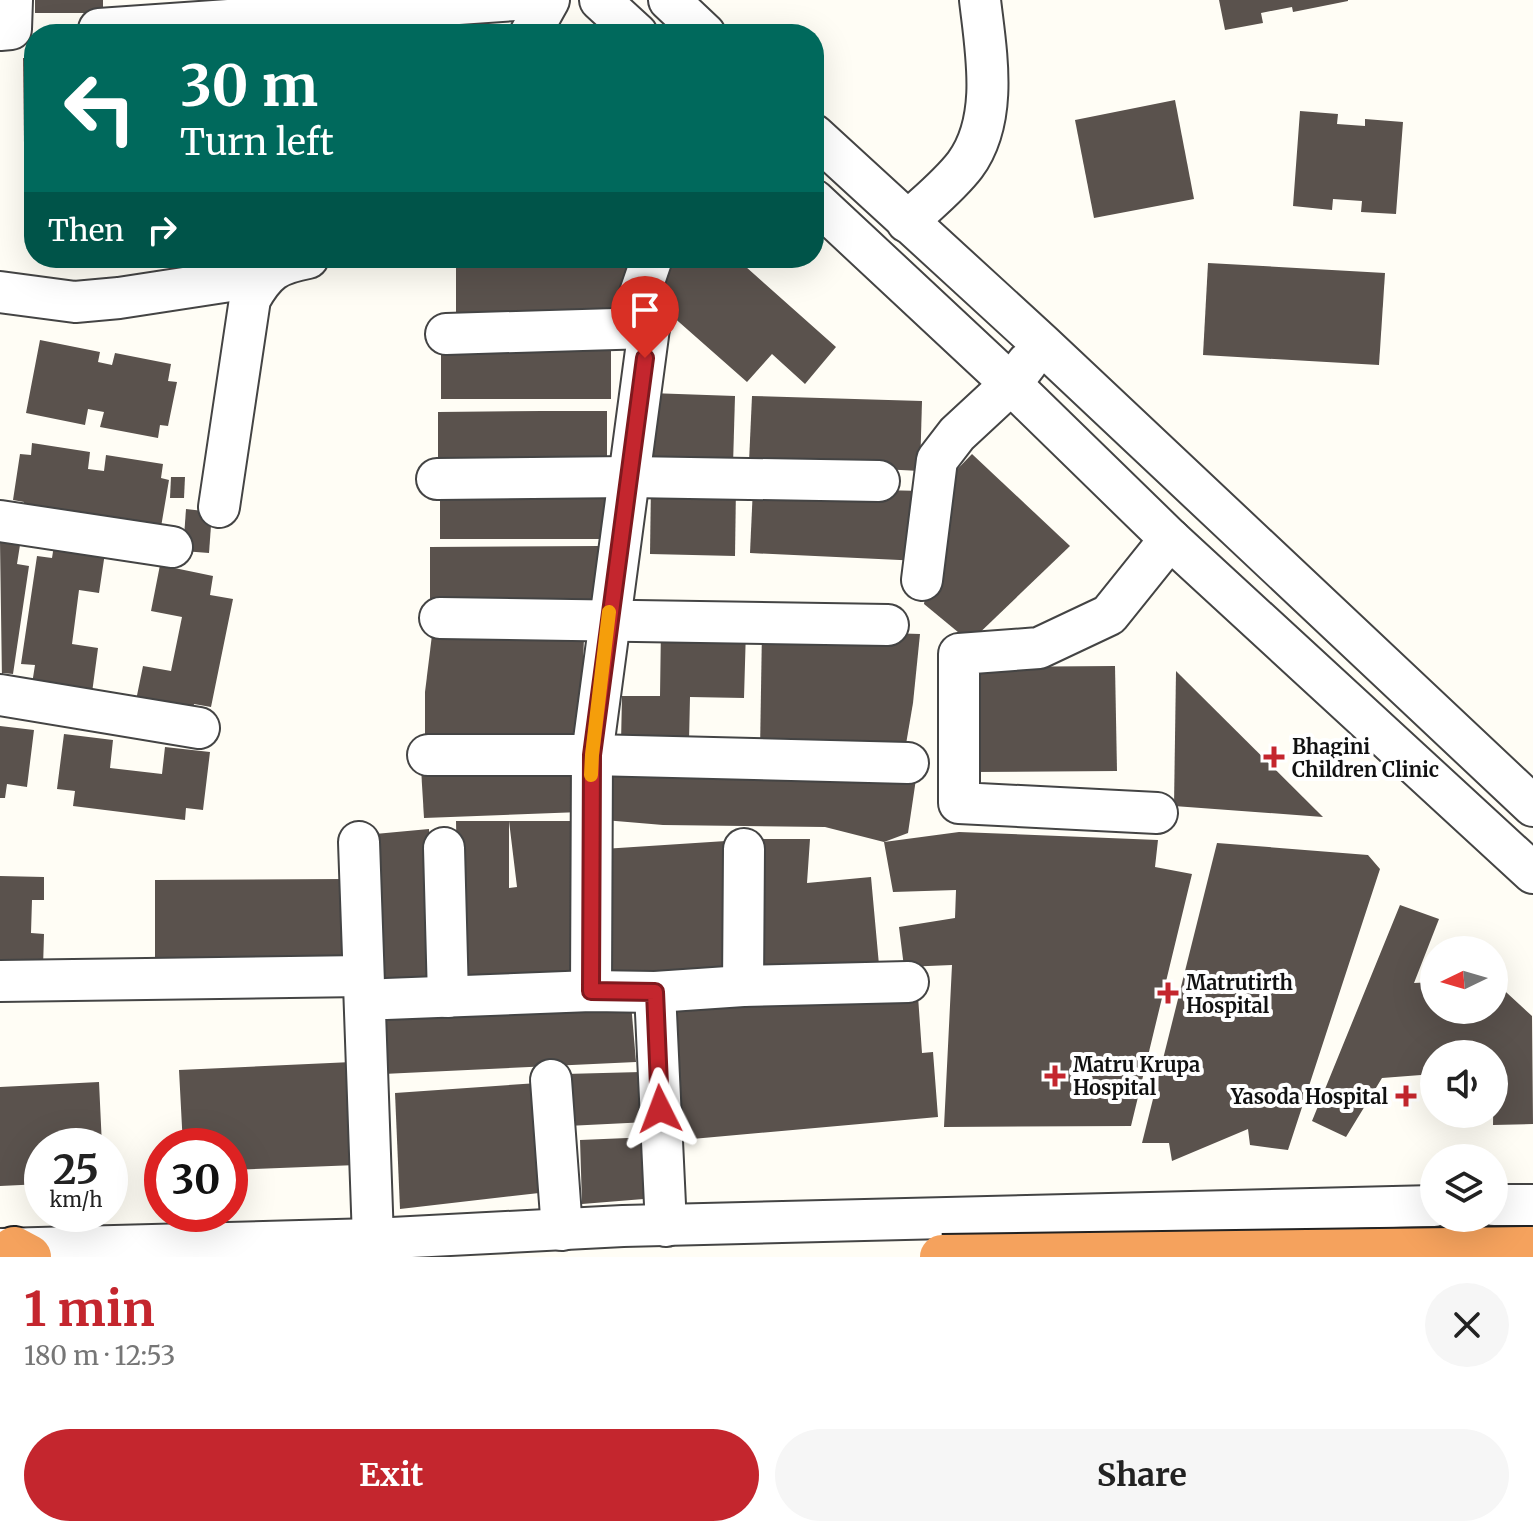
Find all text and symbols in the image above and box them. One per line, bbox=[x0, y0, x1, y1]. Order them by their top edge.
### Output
text: 30 m bbox=[180, 51, 318, 121]
icon: left bbox=[48, 56, 152, 160]
text: Turn left bbox=[180, 120, 334, 165]
icon: right bbox=[140, 208, 184, 252]
text: Then bbox=[48, 211, 124, 249]
pin bbox=[611, 276, 679, 358]
icon: arrive bbox=[623, 288, 667, 332]
place label: Bhagini Children Clinic bbox=[1292, 734, 1439, 782]
marker: Bhagini Children Clinic bbox=[1263, 746, 1285, 768]
north arrow bbox=[1420, 936, 1508, 1024]
map controls bbox=[1420, 936, 1508, 1232]
place label: Matrutirth Hospital bbox=[1186, 970, 1294, 1018]
marker: Matrutirth Hospital bbox=[1157, 982, 1179, 1004]
button: sound bbox=[1420, 1040, 1508, 1128]
place label: Matru Krupa Hospital bbox=[1073, 1052, 1200, 1100]
marker: Matru Krupa Hospital bbox=[1044, 1065, 1066, 1087]
position arrow bbox=[618, 1067, 702, 1151]
place label: Yasoda Hospital bbox=[1230, 1084, 1388, 1109]
marker: Yasoda Hospital bbox=[1395, 1085, 1417, 1107]
speed limit sign: 30 bbox=[144, 1128, 248, 1232]
button: layers bbox=[1420, 1144, 1508, 1232]
text: 25 bbox=[53, 1145, 99, 1195]
text: km/h bbox=[50, 1187, 102, 1212]
text: 1 min bbox=[24, 1279, 155, 1339]
button: close bbox=[1425, 1283, 1509, 1367]
text: 180 m · 12:53 bbox=[24, 1339, 175, 1372]
button: Exit bbox=[24, 1429, 759, 1521]
button: Share bbox=[775, 1429, 1509, 1521]

